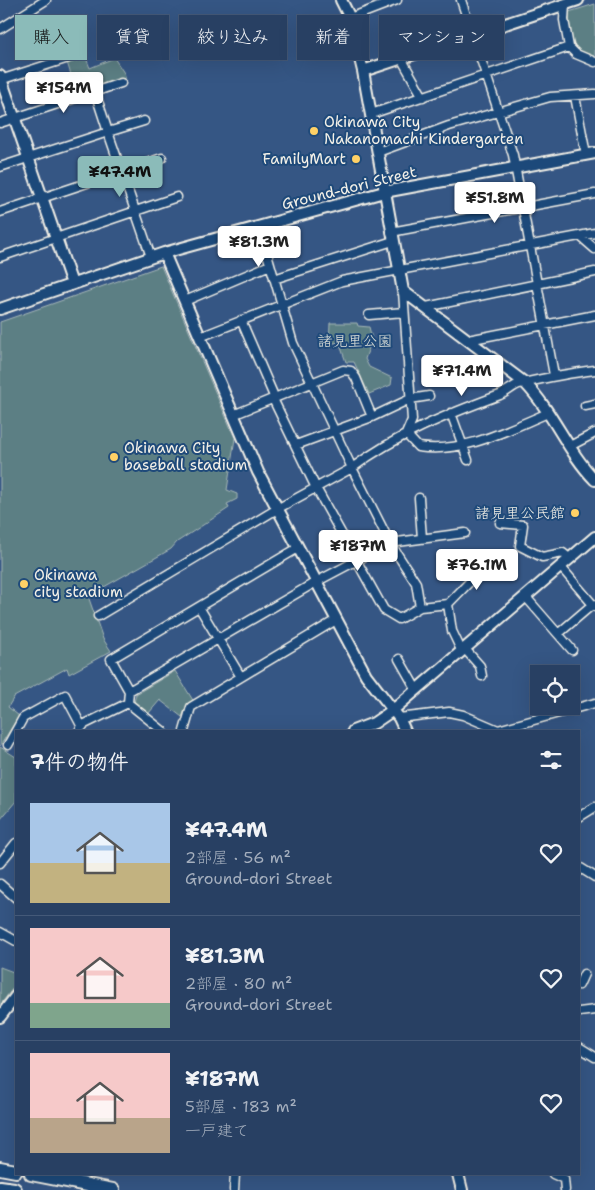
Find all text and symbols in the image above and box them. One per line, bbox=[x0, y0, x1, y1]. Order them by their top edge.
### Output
chip: 購入 bbox=[15, 15, 87, 60]
chip: 賃貸 bbox=[97, 15, 169, 60]
chip: 絞り込み bbox=[179, 15, 287, 60]
chip: 新着 bbox=[297, 15, 369, 60]
chip: マンション bbox=[379, 15, 504, 60]
pin: ¥154M bbox=[29, 72, 99, 114]
text: ¥154M bbox=[36, 77, 92, 98]
place label: Okinawa City Nakanomachi Kindergarten bbox=[324, 112, 523, 149]
marker: Okinawa City Nakanomachi Kindergarten bbox=[308, 125, 320, 137]
place label: FamilyMart bbox=[263, 149, 346, 169]
marker: FamilyMart bbox=[350, 153, 362, 165]
pin: ¥47.4M bbox=[79, 156, 161, 198]
text: ¥47.4M bbox=[89, 161, 151, 182]
street label: Ground-dori Street bbox=[280, 162, 418, 214]
pin: ¥51.8M bbox=[454, 182, 536, 224]
text: ¥51.8M bbox=[465, 187, 525, 208]
pin: ¥81.3M bbox=[218, 226, 300, 268]
text: ¥81.3M bbox=[229, 231, 289, 252]
park label: 諸見里公園 bbox=[317, 331, 393, 351]
pin: ¥71.4M bbox=[421, 354, 503, 397]
text: ¥71.4M bbox=[432, 360, 492, 381]
place label: Okinawa City baseball stadium bbox=[124, 438, 247, 475]
marker: Okinawa City baseball stadium bbox=[108, 451, 120, 463]
place label: 諸見里公民館 bbox=[475, 503, 565, 523]
marker: 諸見里公民館 bbox=[569, 507, 581, 519]
pin: ¥187M bbox=[323, 530, 393, 572]
text: ¥187M bbox=[330, 535, 386, 556]
pin: ¥76.1M bbox=[436, 548, 518, 591]
text: ¥76.1M bbox=[447, 554, 507, 575]
place label: Okinawa city stadium bbox=[34, 565, 123, 602]
marker: Okinawa city stadium bbox=[18, 578, 30, 590]
map controls bbox=[530, 665, 580, 715]
button: locate bbox=[530, 665, 580, 715]
icon: filters bbox=[537, 746, 565, 774]
text: 7件の物件 bbox=[30, 748, 129, 776]
text: ¥47.4M bbox=[185, 816, 267, 844]
icon: home bbox=[70, 823, 130, 883]
icon: heart bbox=[537, 839, 565, 867]
text: 2部屋 · 56 m² bbox=[185, 847, 291, 868]
text: Ground-dori Street bbox=[185, 868, 332, 889]
text: ¥81.3M bbox=[185, 942, 265, 970]
icon: home bbox=[70, 948, 130, 1008]
icon: heart bbox=[537, 964, 565, 992]
text: 2部屋 · 80 m² bbox=[185, 973, 292, 994]
text: Ground-dori Street bbox=[185, 994, 332, 1015]
text: ¥187M bbox=[185, 1065, 259, 1093]
icon: home bbox=[70, 1073, 130, 1133]
icon: heart bbox=[537, 1089, 565, 1117]
text: 5部屋 · 183 m² bbox=[185, 1096, 297, 1117]
text: 一戸建て bbox=[185, 1120, 249, 1141]

